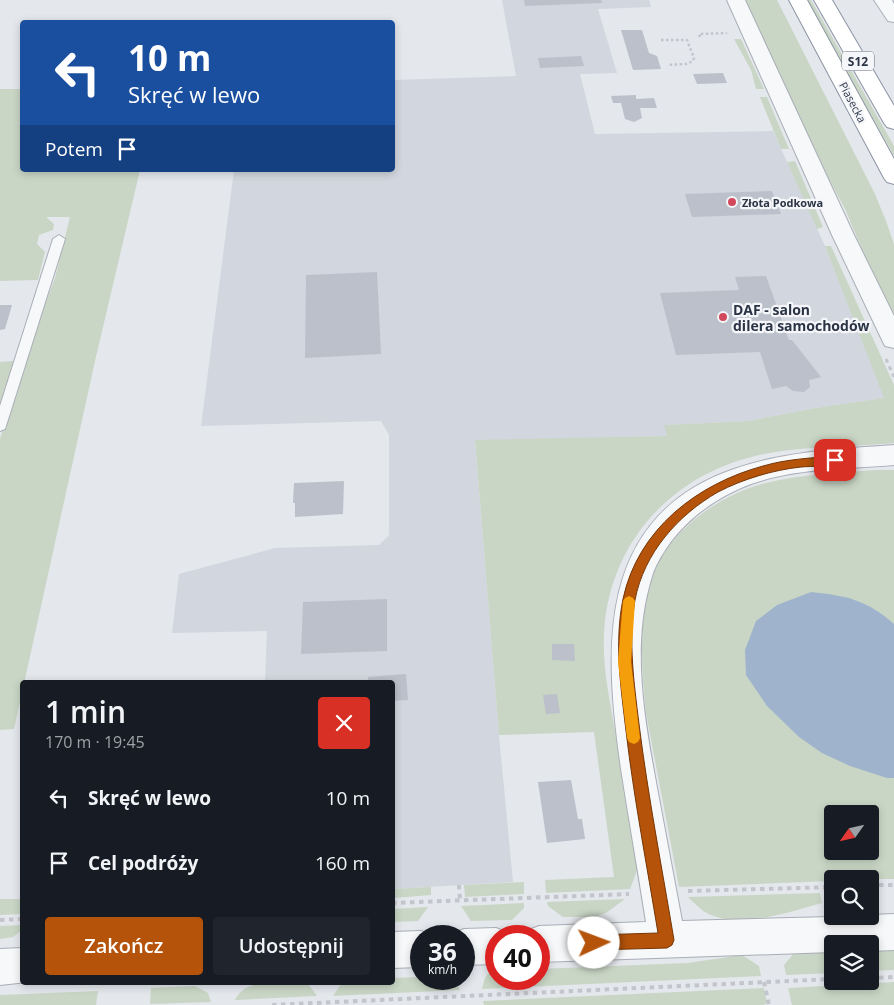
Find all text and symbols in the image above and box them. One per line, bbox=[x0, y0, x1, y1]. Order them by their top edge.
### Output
text: 10 m bbox=[128, 34, 211, 81]
icon: left bbox=[45, 40, 110, 105]
road number: S12 bbox=[842, 51, 874, 70]
text: Skręć w lewo bbox=[128, 79, 260, 109]
street label: Piasecka bbox=[836, 79, 870, 125]
icon: arrive bbox=[113, 135, 141, 163]
text: Potem bbox=[45, 136, 103, 162]
place label: Złota Podkowa bbox=[742, 195, 823, 210]
marker: Złota Podkowa bbox=[726, 196, 738, 208]
place label: DAF - salon dilera samochodów bbox=[733, 300, 870, 335]
marker: DAF - salon dilera samochodów bbox=[717, 311, 729, 323]
pin bbox=[814, 439, 856, 481]
icon: arrive bbox=[821, 446, 849, 474]
text: 1 min bbox=[45, 691, 126, 732]
button: close bbox=[318, 697, 370, 749]
text: 170 m · 19:45 bbox=[45, 731, 145, 753]
icon: left bbox=[45, 784, 73, 812]
text: Skręć w lewo bbox=[88, 785, 211, 811]
text: 10 m bbox=[326, 785, 370, 811]
north arrow bbox=[824, 805, 879, 860]
map controls bbox=[824, 805, 879, 990]
icon: arrive bbox=[45, 849, 73, 877]
text: Cel podróży bbox=[88, 850, 198, 876]
text: 160 m bbox=[315, 850, 370, 876]
button: search bbox=[824, 870, 879, 925]
position arrow bbox=[567, 916, 619, 968]
button: Zakończ bbox=[45, 917, 203, 975]
button: Udostępnij bbox=[213, 917, 370, 975]
speed limit sign: 40 bbox=[485, 925, 550, 990]
text: 36 bbox=[428, 934, 457, 968]
button: layers bbox=[824, 935, 879, 990]
text: km/h bbox=[428, 961, 457, 978]

